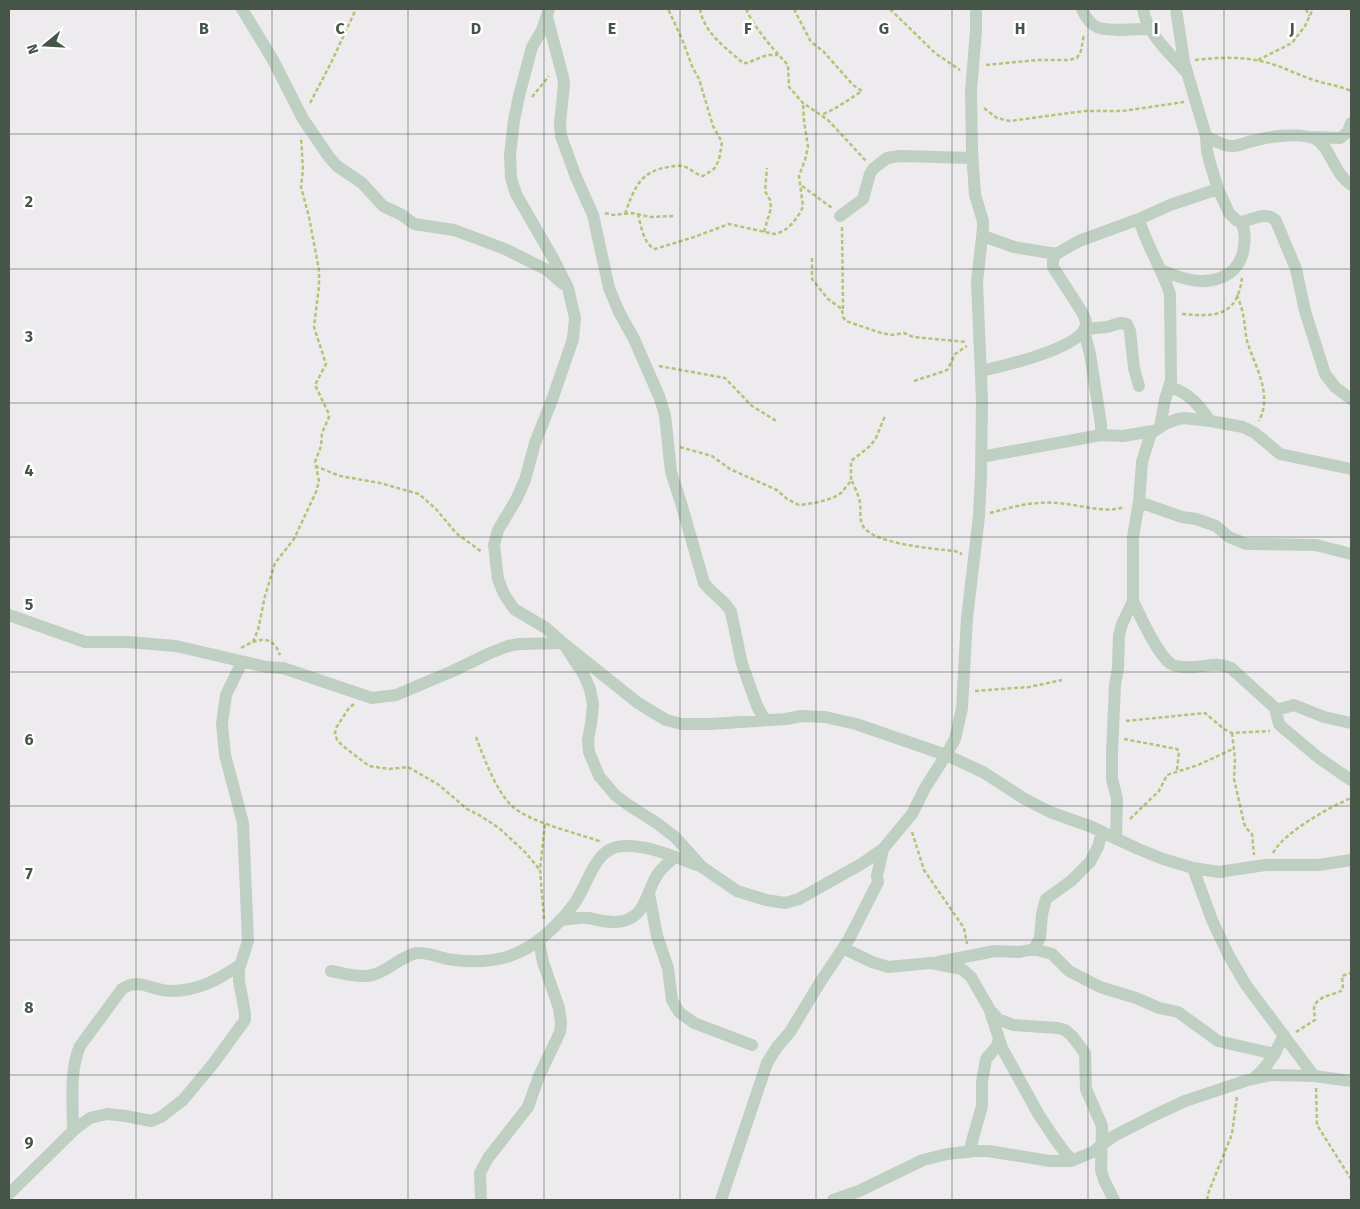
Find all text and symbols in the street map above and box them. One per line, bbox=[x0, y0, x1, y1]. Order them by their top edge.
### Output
text: B bbox=[199, 19, 209, 38]
text: C bbox=[335, 19, 345, 38]
text: D bbox=[471, 19, 481, 38]
text: E bbox=[608, 19, 616, 38]
text: F bbox=[744, 19, 752, 38]
text: G bbox=[879, 19, 889, 38]
text: H bbox=[1015, 19, 1025, 38]
text: I bbox=[1154, 19, 1158, 38]
text: J bbox=[1288, 19, 1295, 38]
north arrow bbox=[20, 20, 70, 70]
text: N bbox=[24, 42, 43, 56]
text: 2 bbox=[25, 192, 33, 211]
text: 3 bbox=[24, 327, 33, 346]
text: 4 bbox=[24, 461, 34, 480]
text: 5 bbox=[25, 595, 34, 614]
text: 6 bbox=[24, 730, 34, 749]
text: 7 bbox=[25, 864, 33, 883]
text: 8 bbox=[24, 998, 34, 1017]
text: 9 bbox=[25, 1133, 34, 1152]

